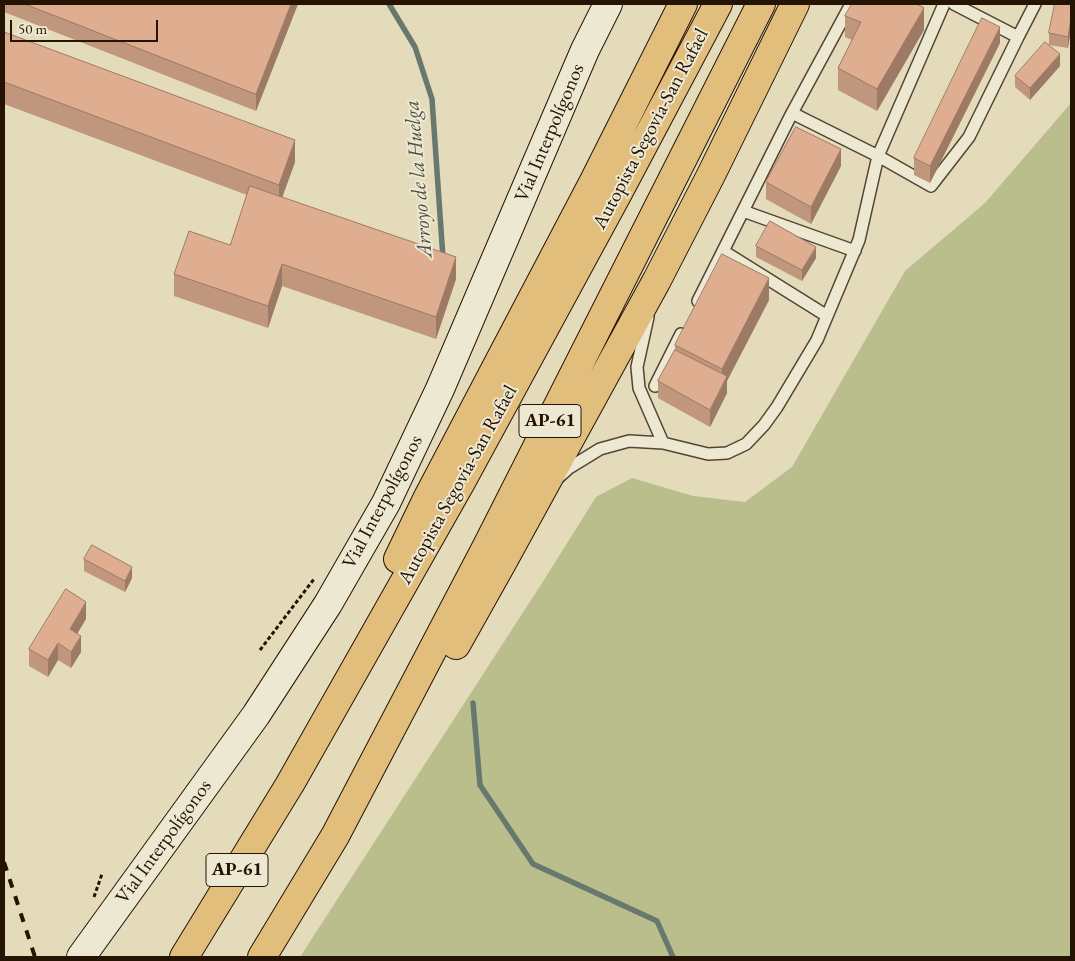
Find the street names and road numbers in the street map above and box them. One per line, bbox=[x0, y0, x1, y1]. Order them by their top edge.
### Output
street label: Autopista Segovia-San Rafael bbox=[588, 25, 714, 233]
street label: Vial Interpolígonos bbox=[510, 60, 590, 206]
street label: Autopista Segovia-San Rafael bbox=[393, 381, 523, 589]
road number: AP-61 bbox=[519, 404, 581, 438]
street label: Vial Interpolígonos bbox=[338, 431, 428, 573]
street label: Vial Interpolígonos bbox=[111, 775, 217, 909]
road number: AP-61 bbox=[206, 854, 268, 886]

